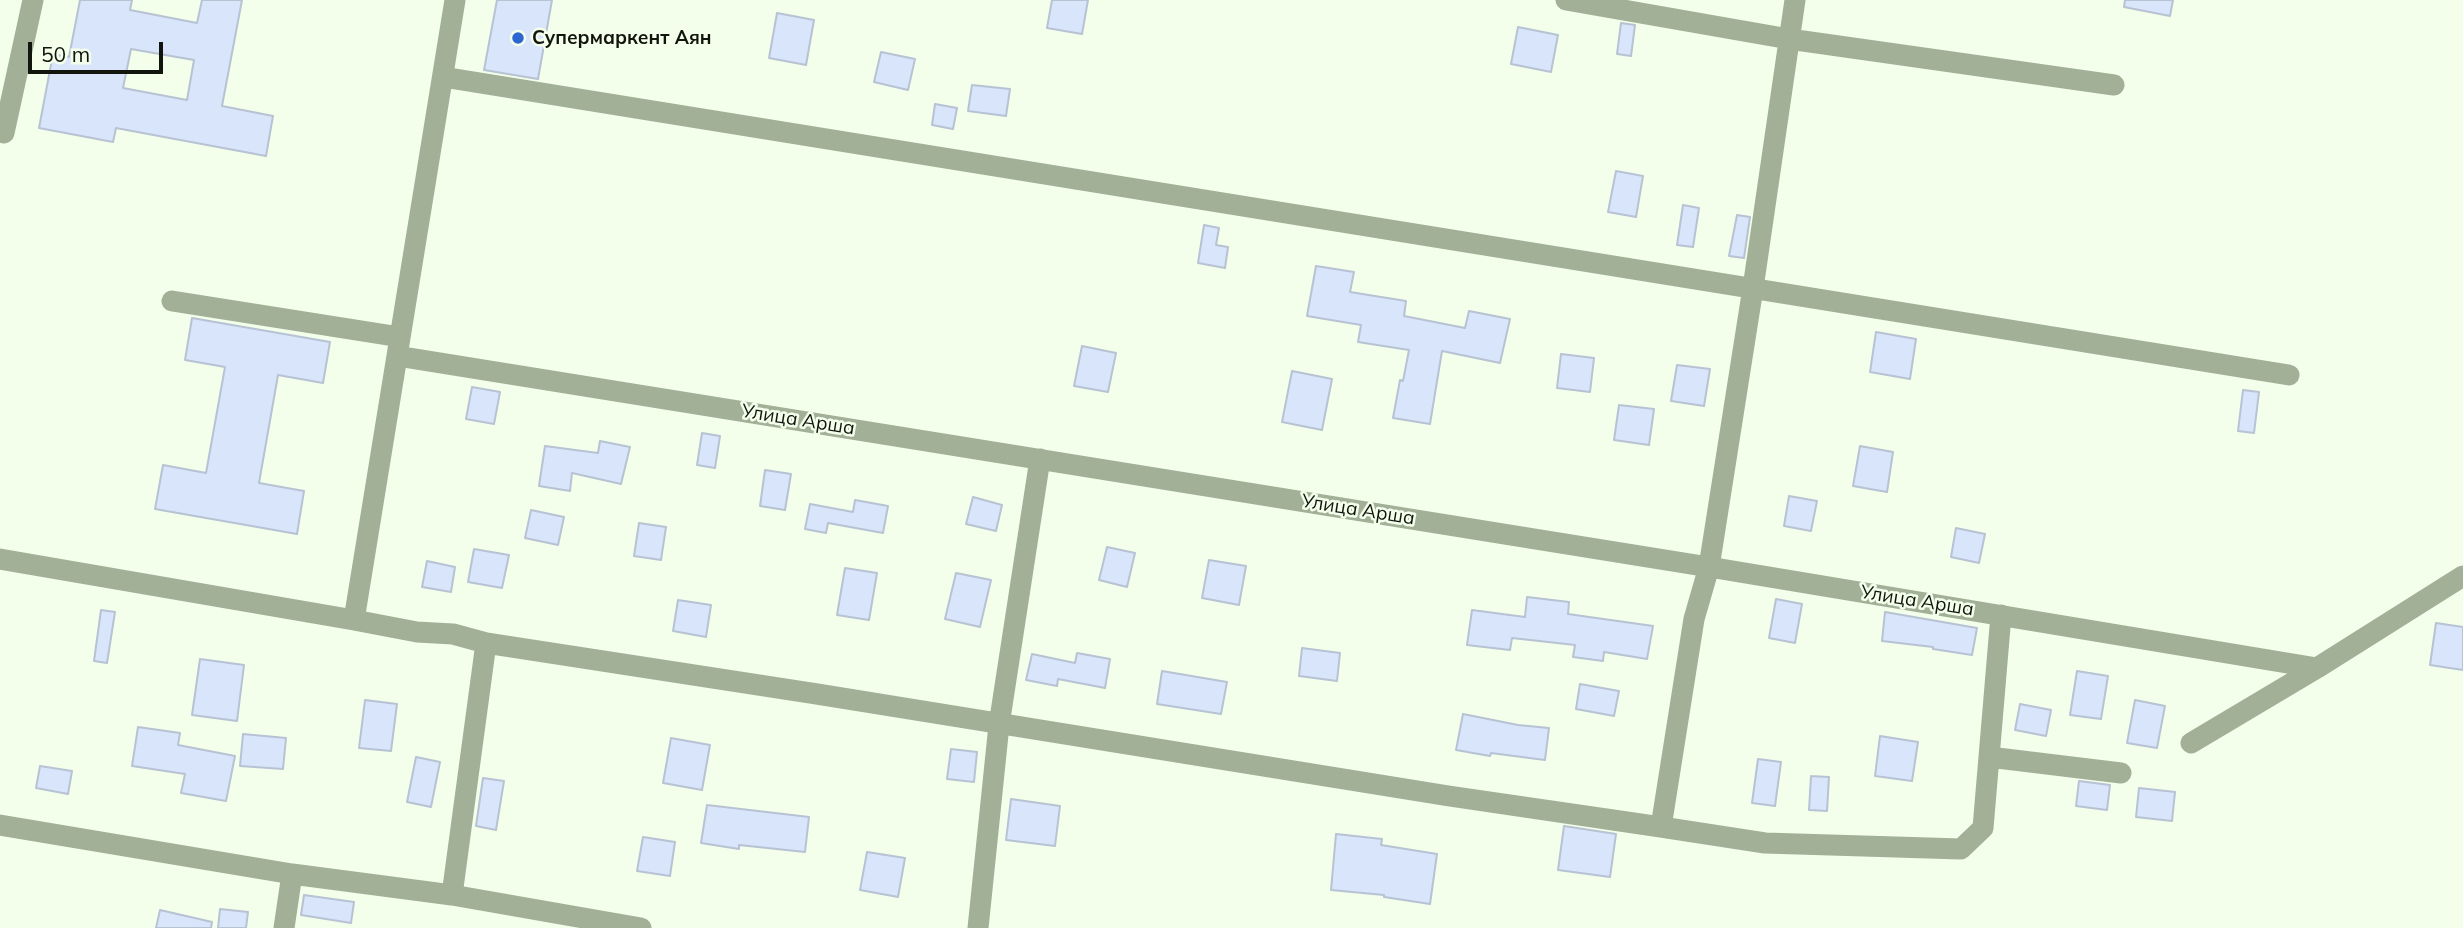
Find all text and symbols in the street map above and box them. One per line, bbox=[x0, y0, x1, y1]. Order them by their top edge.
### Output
place label: Супермаркент Аян bbox=[532, 27, 711, 49]
scale bar bbox=[32, 28, 166, 72]
marker: Супермаркент Аян bbox=[510, 30, 526, 46]
text: 50 m bbox=[41, 41, 90, 67]
street label: Улица Арша bbox=[740, 400, 856, 440]
street label: Улица Арша bbox=[1300, 490, 1416, 530]
street label: Улица Арша bbox=[1859, 581, 1975, 621]

